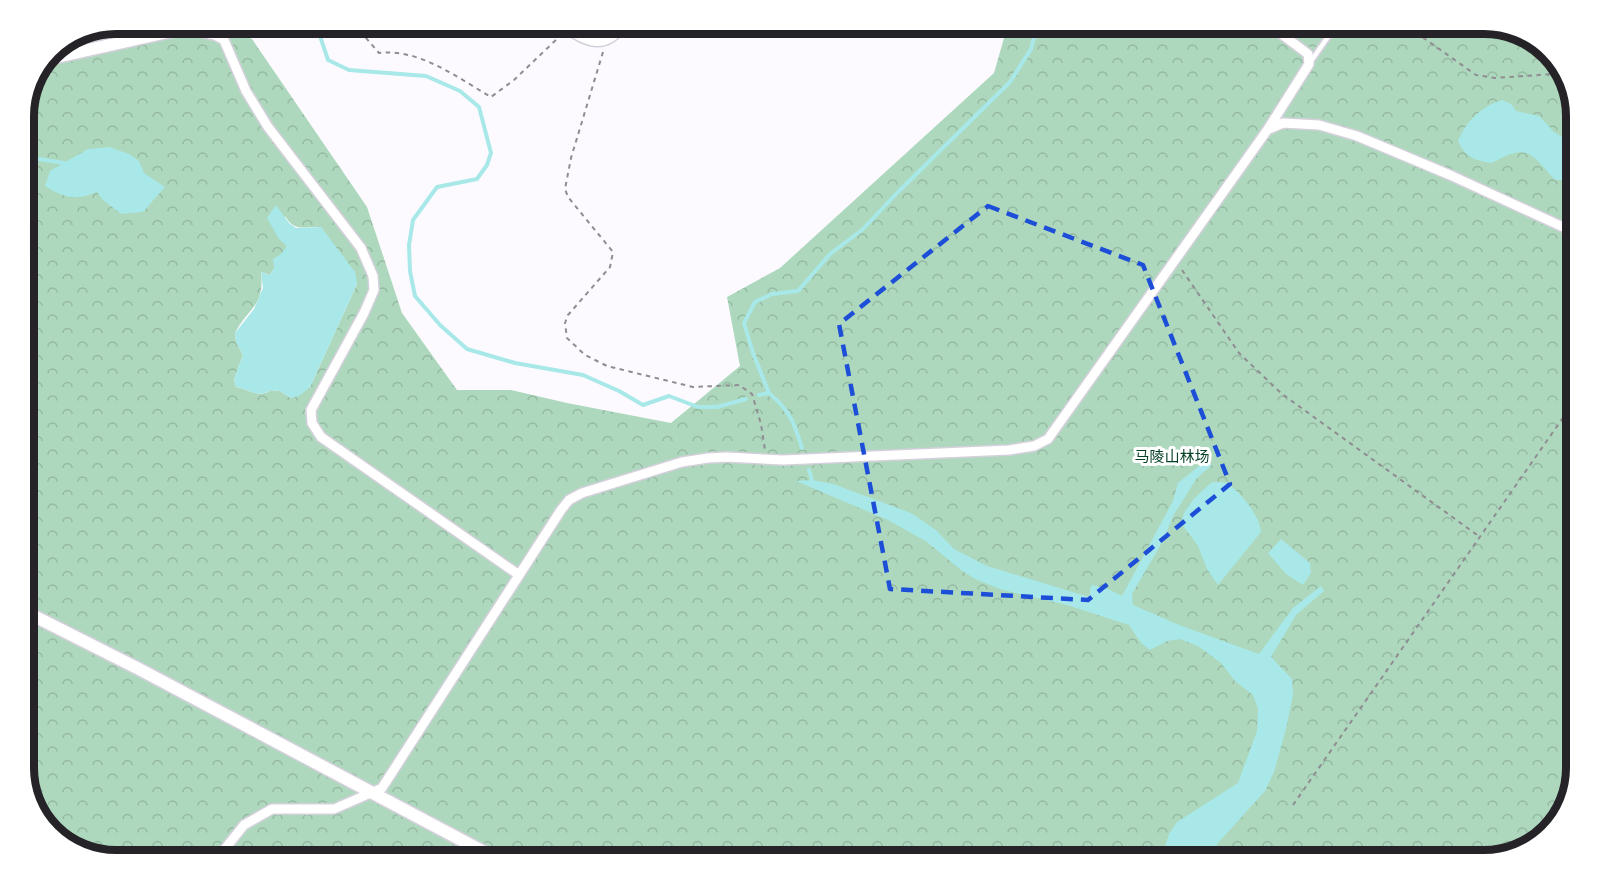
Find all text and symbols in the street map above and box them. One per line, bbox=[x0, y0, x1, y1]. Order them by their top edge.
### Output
park label: 马陵山林场 bbox=[1134, 448, 1210, 465]

